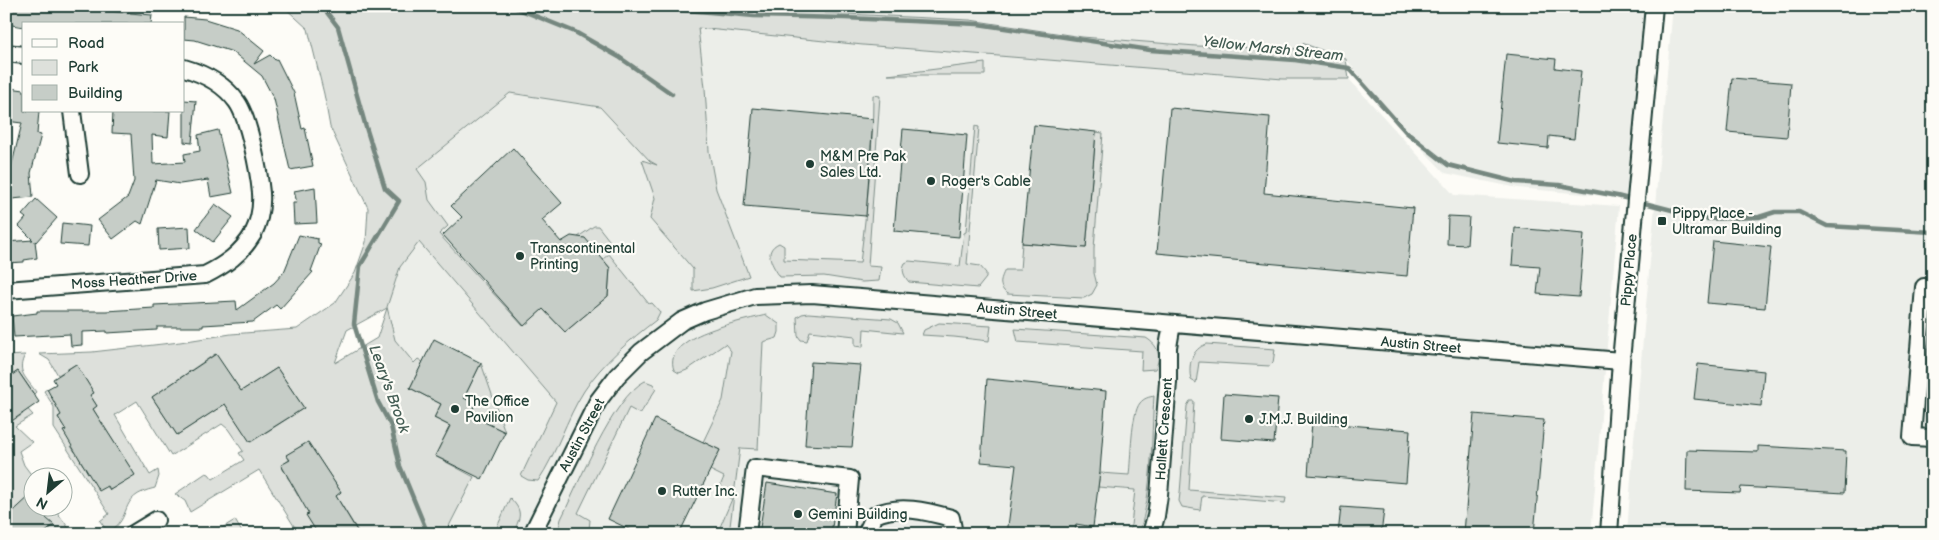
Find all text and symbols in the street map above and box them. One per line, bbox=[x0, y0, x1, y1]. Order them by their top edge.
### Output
legend bbox=[22, 22, 185, 112]
water label: Yellow Marsh Stream bbox=[1202, 32, 1344, 66]
text: Road bbox=[68, 34, 104, 53]
text: Park bbox=[68, 58, 99, 77]
text: Building bbox=[68, 84, 123, 103]
place label: M&M Pre Pak Sales Ltd. bbox=[820, 148, 906, 181]
marker: M&M Pre Pak Sales Ltd. bbox=[804, 158, 816, 170]
place label: Roger's Cable bbox=[941, 173, 1031, 190]
marker: Roger's Cable bbox=[925, 175, 937, 187]
place label: Pippy Place - Ultramar Building bbox=[1672, 205, 1782, 238]
marker: Pippy Place - Ultramar Building bbox=[1656, 215, 1668, 227]
street label: Pippy Place bbox=[1617, 233, 1641, 307]
place label: Transcontinental Printing bbox=[530, 240, 635, 273]
marker: Transcontinental Printing bbox=[514, 250, 526, 262]
street label: Moss Heather Drive bbox=[70, 267, 198, 293]
street label: Austin Street bbox=[976, 299, 1059, 323]
street label: Austin Street bbox=[1380, 333, 1463, 357]
water label: Leary's Brook bbox=[364, 342, 414, 436]
street label: Hallett Crescent bbox=[1152, 376, 1176, 481]
place label: The Office Pavilion bbox=[465, 393, 529, 426]
street label: Austin Street bbox=[556, 395, 609, 475]
marker: The Office Pavilion bbox=[449, 403, 461, 415]
place label: J.M.J. Building bbox=[1259, 411, 1348, 428]
marker: J.M.J. Building bbox=[1243, 413, 1255, 425]
north arrow bbox=[22, 468, 72, 518]
place label: Rutter Inc. bbox=[672, 483, 738, 500]
marker: Rutter Inc. bbox=[656, 485, 668, 497]
text: N bbox=[33, 493, 51, 513]
place label: Gemini Building bbox=[808, 506, 908, 523]
marker: Gemini Building bbox=[792, 508, 804, 520]

